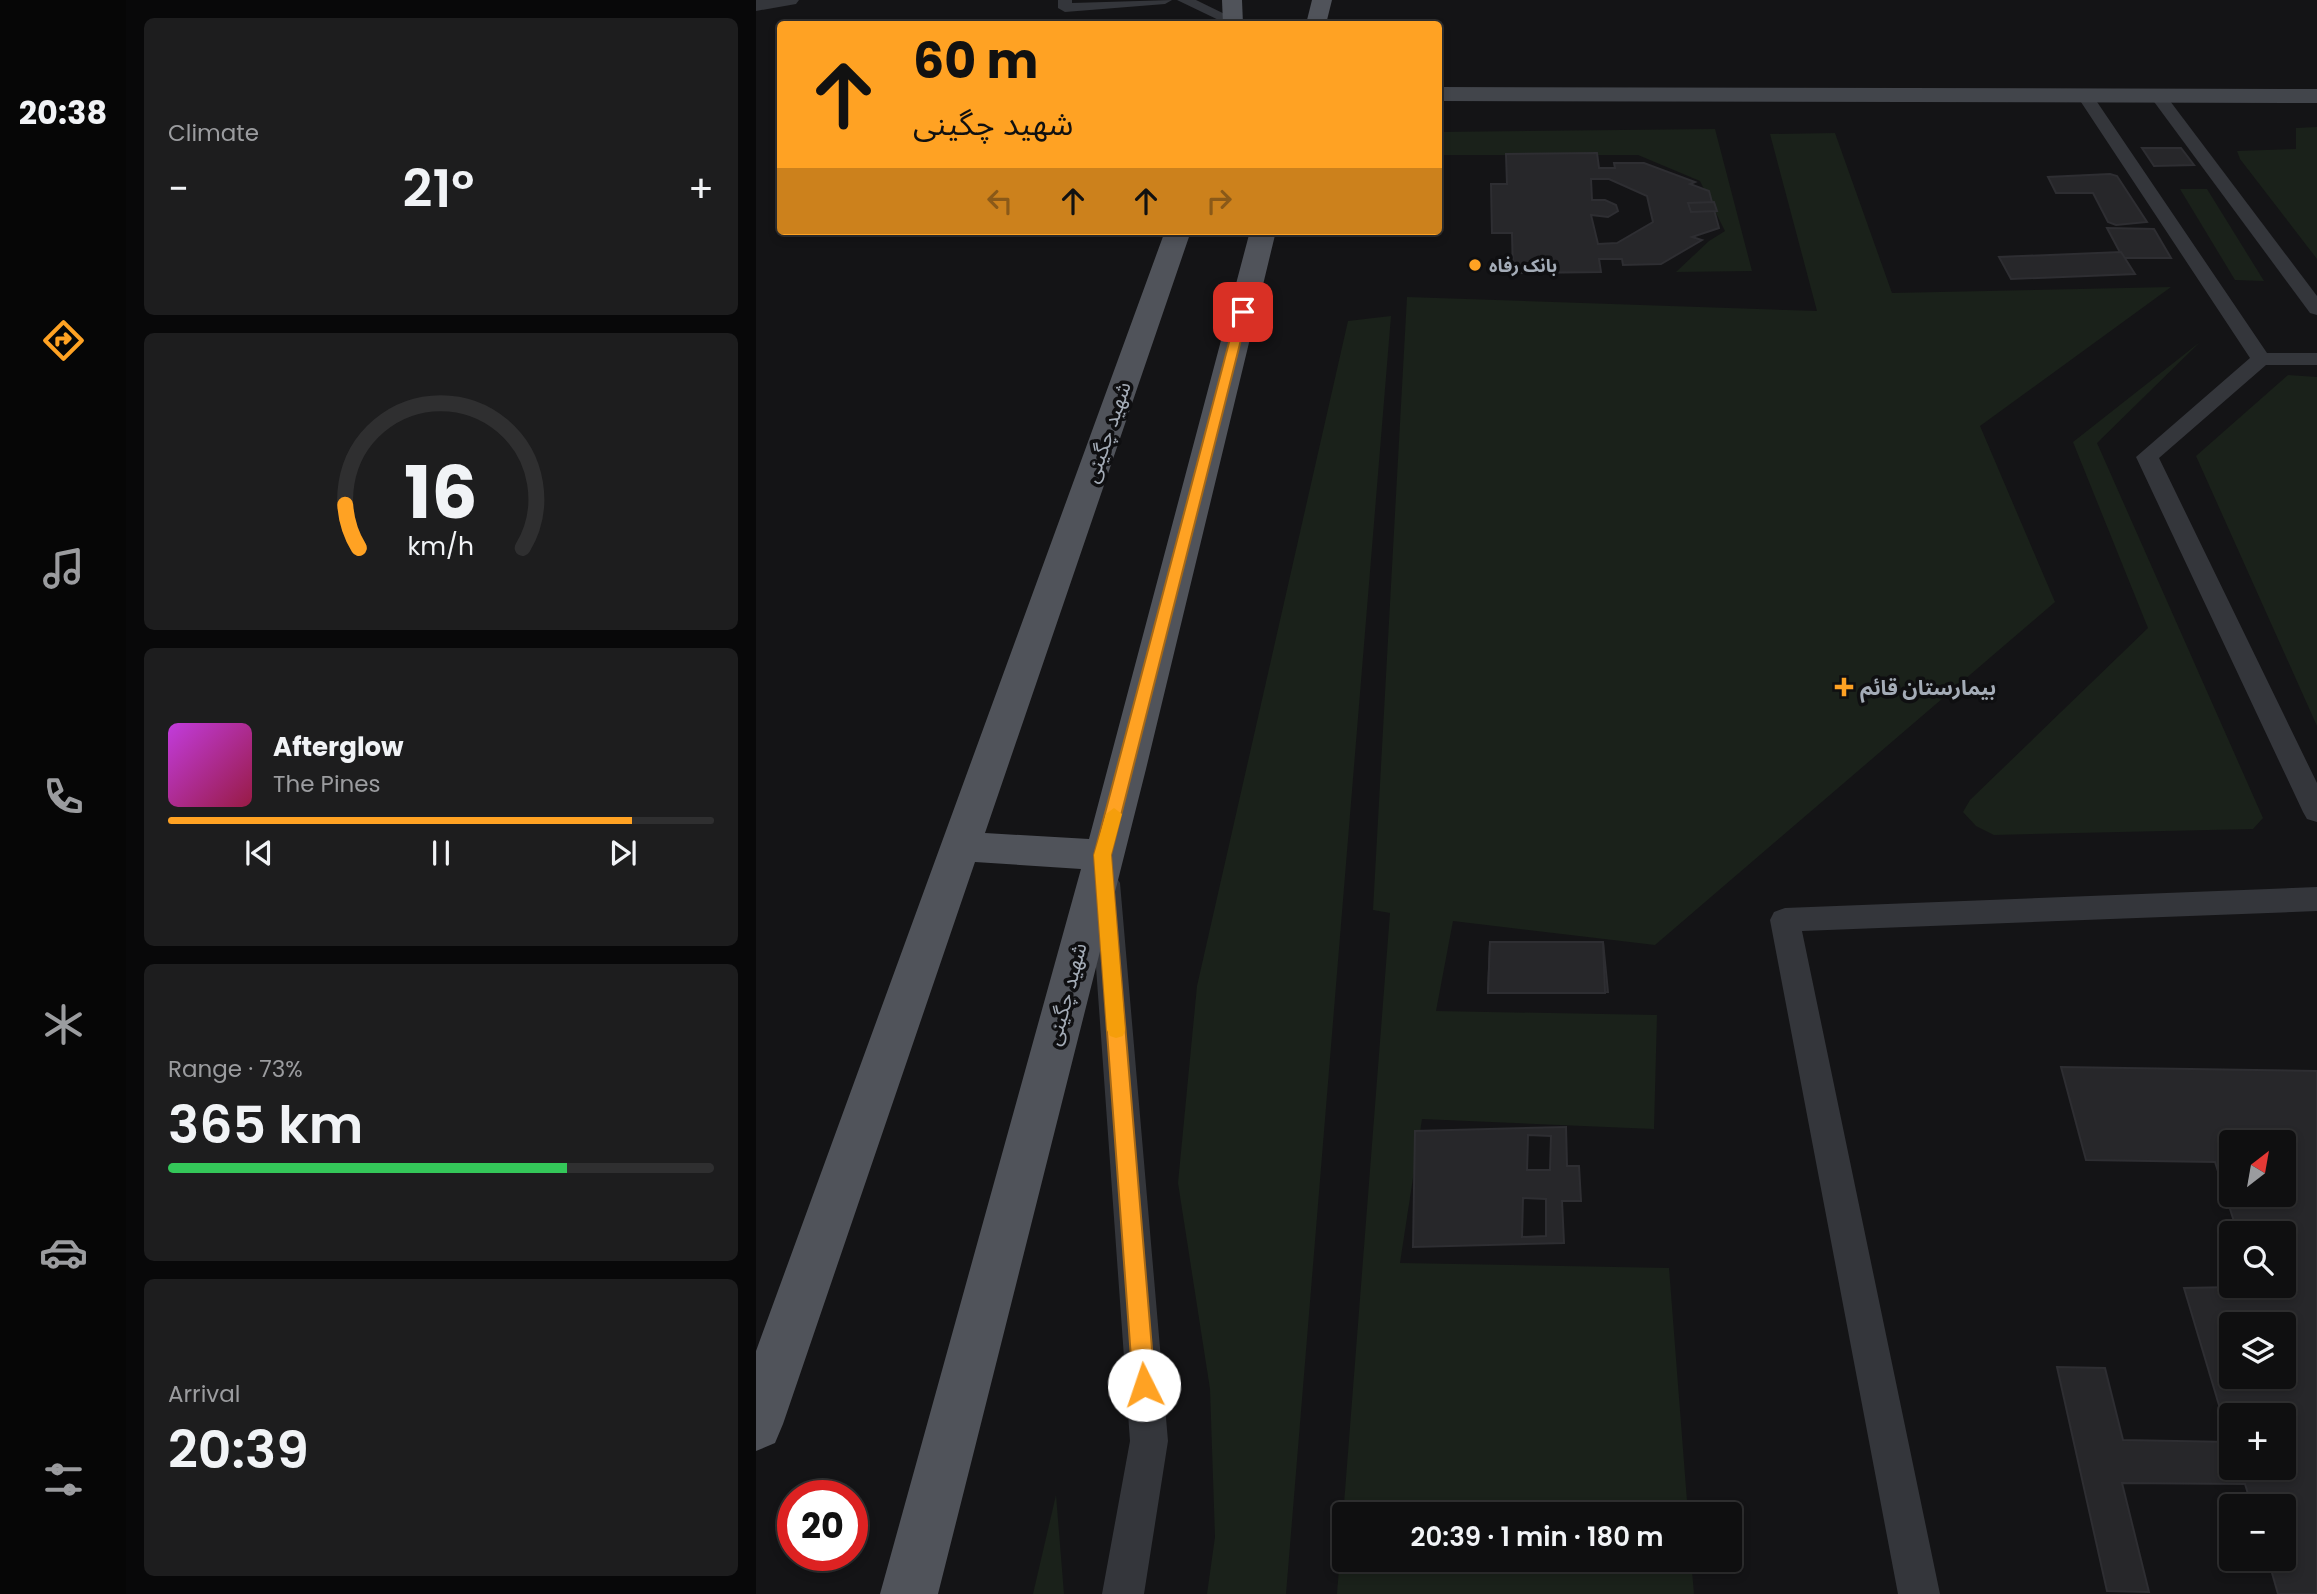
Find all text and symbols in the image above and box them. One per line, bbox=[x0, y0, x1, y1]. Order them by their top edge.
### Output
text: 60 m bbox=[913, 27, 1038, 95]
icon: ahead bbox=[798, 49, 889, 140]
text: 20:38 bbox=[19, 90, 107, 135]
text: شهید چگینی bbox=[913, 101, 1073, 146]
text: Climate bbox=[168, 117, 259, 149]
text: 21° bbox=[403, 152, 474, 225]
text: − bbox=[168, 162, 189, 215]
text: + bbox=[688, 162, 714, 215]
icon: left bbox=[981, 182, 1019, 220]
icon: ahead bbox=[1054, 182, 1092, 220]
icon: ahead bbox=[1127, 182, 1165, 220]
icon: right bbox=[1200, 182, 1238, 220]
place label: بانک رفاه bbox=[1489, 253, 1557, 278]
marker: بانک رفاه bbox=[1467, 257, 1483, 273]
pin bbox=[1213, 282, 1273, 342]
icon: arrive bbox=[1224, 293, 1262, 331]
icon: directions bbox=[39, 316, 88, 365]
street label: شهید چگینی bbox=[1076, 378, 1138, 486]
text: 16 bbox=[404, 442, 478, 543]
text: km/h bbox=[408, 529, 474, 564]
icon: music bbox=[39, 544, 88, 593]
place label: بیمارستان قائم bbox=[1860, 673, 1996, 703]
marker: بیمارستان قائم bbox=[1834, 677, 1854, 697]
text: Afterglow bbox=[273, 729, 404, 765]
text: The Pines bbox=[273, 768, 381, 800]
icon: phone bbox=[39, 772, 88, 821]
icon: previous bbox=[240, 834, 278, 872]
icon: pause bbox=[422, 834, 460, 872]
icon: next bbox=[604, 834, 642, 872]
street label: شهید چگینی bbox=[1038, 939, 1094, 1049]
icon: climate bbox=[39, 1000, 88, 1049]
text: Range · 73% bbox=[168, 1053, 303, 1085]
text: 365 km bbox=[168, 1088, 363, 1161]
north arrow bbox=[2219, 1130, 2296, 1208]
map controls bbox=[2219, 1130, 2296, 1571]
button: search bbox=[2219, 1221, 2296, 1298]
icon: car bbox=[39, 1228, 88, 1277]
button: layers bbox=[2219, 1312, 2296, 1389]
position arrow bbox=[1107, 1348, 1181, 1422]
text: Arrival bbox=[168, 1378, 240, 1410]
button: + bbox=[2219, 1403, 2296, 1480]
text: 20:39 bbox=[168, 1413, 309, 1486]
icon: filters bbox=[39, 1455, 88, 1504]
speed limit sign: 20 bbox=[777, 1480, 868, 1571]
button: − bbox=[2219, 1494, 2296, 1571]
text: 20:39 · 1 min · 180 m bbox=[1411, 1519, 1663, 1555]

